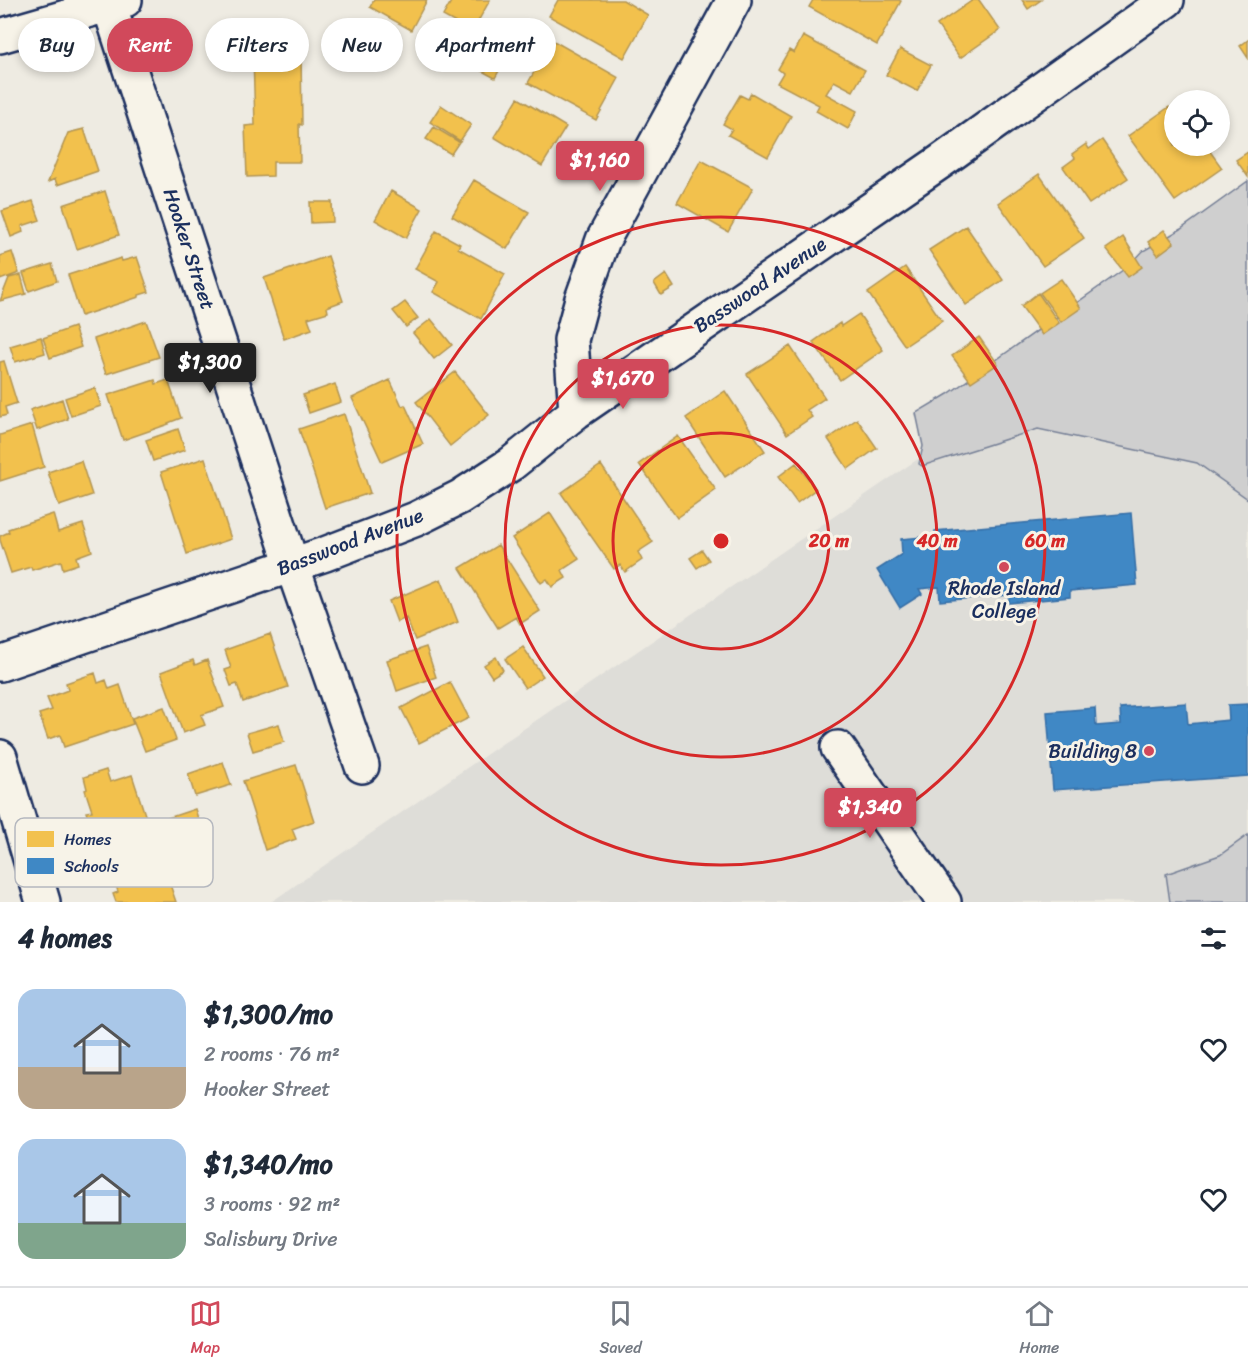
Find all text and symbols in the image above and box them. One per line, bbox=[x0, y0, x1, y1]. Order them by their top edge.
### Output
chip: Buy bbox=[18, 18, 95, 72]
chip: Rent bbox=[107, 18, 193, 72]
chip: Filters bbox=[205, 18, 309, 72]
chip: New bbox=[321, 18, 403, 72]
chip: Apartment bbox=[415, 18, 556, 72]
map controls bbox=[1164, 90, 1230, 156]
button: locate bbox=[1164, 90, 1230, 156]
pin: $1,160 bbox=[551, 141, 649, 192]
text: $1,160 bbox=[570, 143, 630, 178]
street label: Hooker Street bbox=[153, 184, 225, 315]
street label: Basswood Avenue bbox=[686, 227, 834, 343]
pin: $1,300 bbox=[161, 343, 259, 394]
text: $1,300 bbox=[178, 345, 242, 380]
pin: $1,670 bbox=[574, 359, 672, 410]
text: $1,670 bbox=[592, 361, 654, 396]
street label: Basswood Avenue bbox=[272, 498, 429, 586]
text: 20 m bbox=[808, 525, 849, 557]
text: 40 m bbox=[915, 525, 958, 557]
text: 60 m bbox=[1024, 525, 1065, 557]
centre of rings bbox=[711, 531, 731, 551]
marker: Rhode Island College bbox=[997, 560, 1011, 574]
place label: Rhode Island College bbox=[948, 571, 1061, 629]
place label: Building 8 bbox=[1048, 734, 1137, 769]
marker: Building 8 bbox=[1142, 744, 1156, 758]
pin: $1,340 bbox=[821, 788, 919, 839]
text: $1,340 bbox=[838, 790, 902, 825]
legend bbox=[15, 818, 213, 887]
text: Homes bbox=[64, 825, 112, 854]
text: Schools bbox=[64, 852, 119, 881]
text: 4 homes bbox=[18, 915, 112, 961]
icon: filters bbox=[1197, 922, 1230, 955]
text: $1,300/mo bbox=[204, 991, 333, 1037]
icon: home bbox=[66, 1013, 138, 1085]
icon: heart bbox=[1197, 1033, 1230, 1066]
text: 2 rooms · 76 m² bbox=[204, 1037, 340, 1072]
text: Hooker Street bbox=[204, 1072, 330, 1107]
text: $1,340/mo bbox=[204, 1141, 333, 1187]
icon: home bbox=[66, 1163, 138, 1235]
icon: heart bbox=[1197, 1183, 1230, 1216]
text: 3 rooms · 92 m² bbox=[204, 1187, 340, 1222]
text: Salisbury Drive bbox=[204, 1222, 337, 1257]
tab: Map bbox=[189, 1297, 222, 1362]
tab: Saved bbox=[599, 1297, 642, 1362]
tab: Home bbox=[1019, 1297, 1059, 1362]

